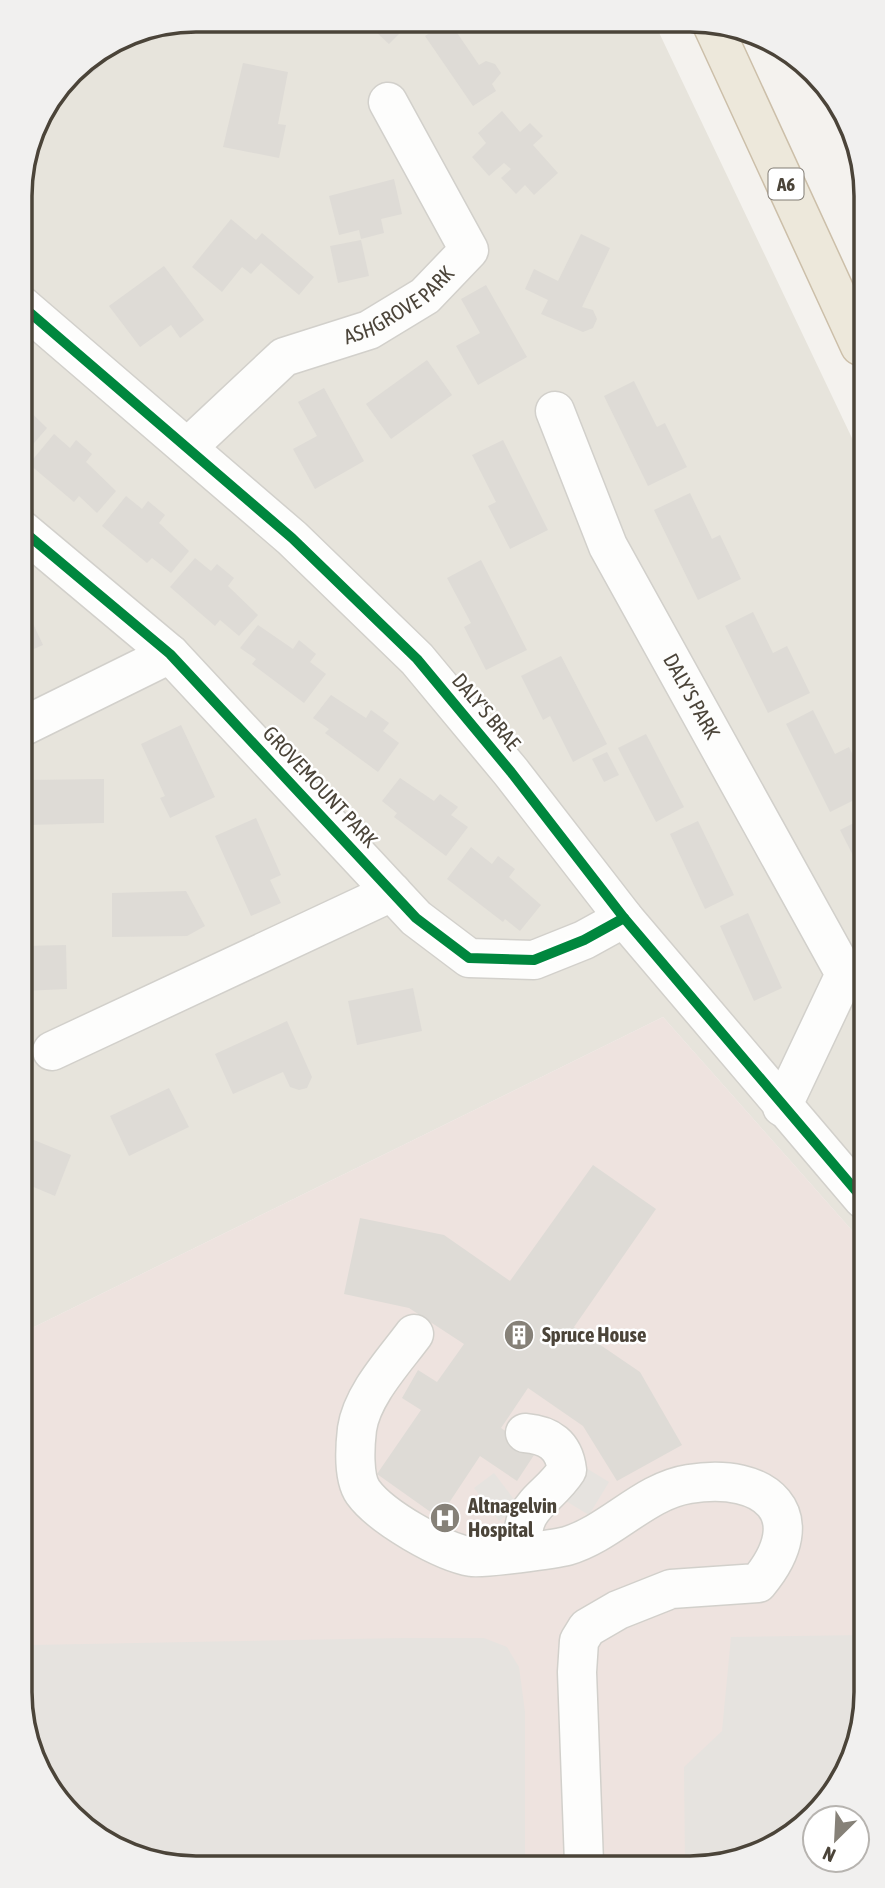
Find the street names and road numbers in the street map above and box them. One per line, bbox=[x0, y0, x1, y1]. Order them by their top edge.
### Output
road number: A6 bbox=[768, 168, 804, 200]
street label: ASHGROVE PARK bbox=[341, 260, 459, 348]
street label: DALY'S PARK bbox=[659, 649, 726, 743]
street label: DALY'S BRAE bbox=[448, 668, 526, 755]
street label: GROVEMOUNT PARK bbox=[259, 721, 383, 852]

